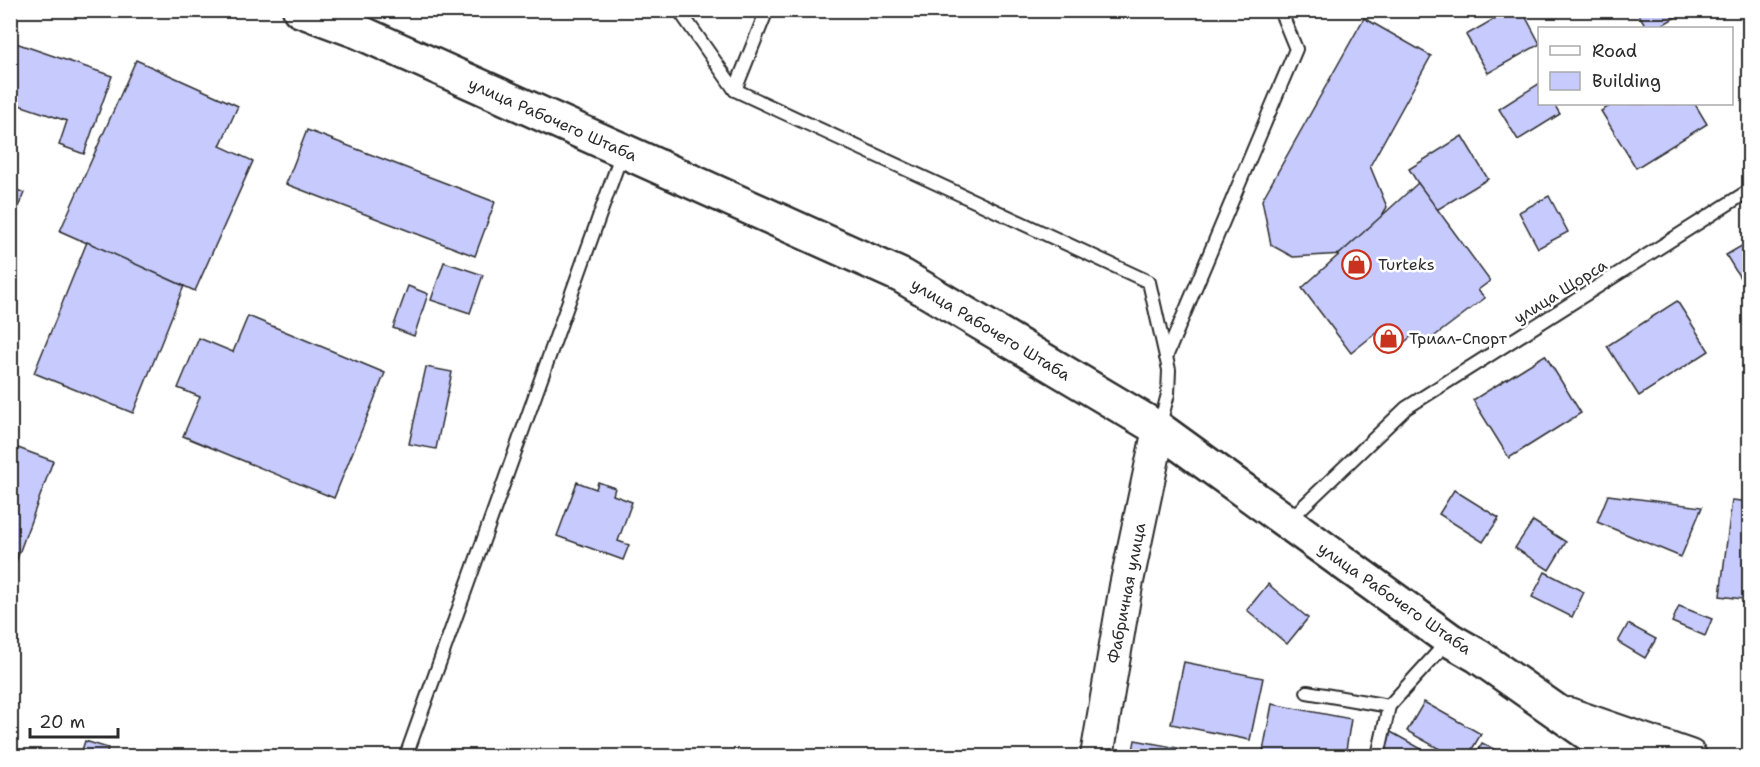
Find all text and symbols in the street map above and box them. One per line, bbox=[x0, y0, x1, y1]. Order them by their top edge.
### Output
legend bbox=[1538, 27, 1733, 105]
text: Road bbox=[1592, 39, 1637, 63]
text: Building bbox=[1592, 69, 1661, 93]
street label: улица Рабочего Штаба bbox=[465, 73, 640, 166]
shop icon: Turteks bbox=[1341, 248, 1373, 280]
place label: Turteks bbox=[1378, 254, 1435, 275]
street label: улица Щорса bbox=[1510, 254, 1611, 328]
street label: улица Рабочего Штаба bbox=[907, 273, 1074, 385]
shop icon: Триал-Спорт bbox=[1372, 322, 1404, 354]
place label: Триал-Спорт bbox=[1409, 328, 1508, 349]
street label: Фабричная улица bbox=[1103, 521, 1150, 665]
street label: улица Рабочего Штаба bbox=[1314, 537, 1475, 659]
scale bar bbox=[30, 701, 118, 739]
text: 20 m bbox=[39, 710, 85, 734]

